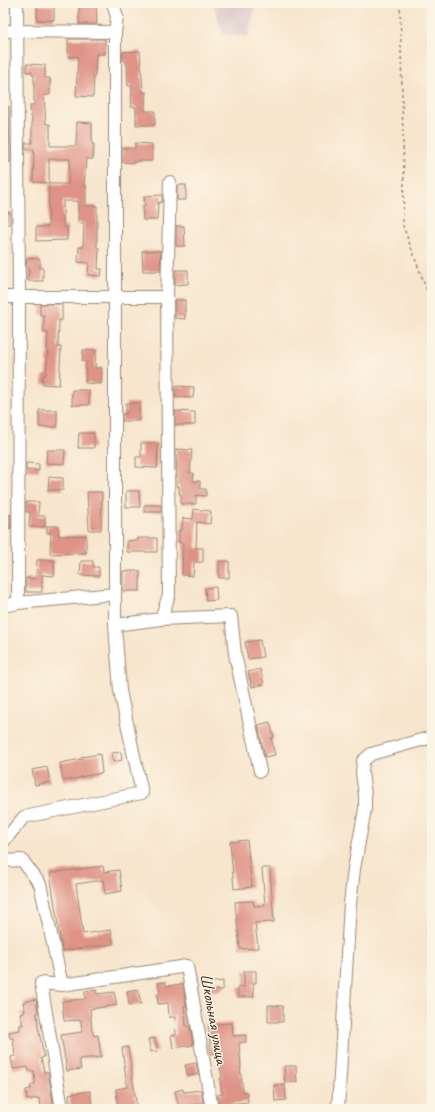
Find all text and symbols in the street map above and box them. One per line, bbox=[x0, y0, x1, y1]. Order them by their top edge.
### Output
street label: Школьная улица bbox=[196, 972, 233, 1068]

